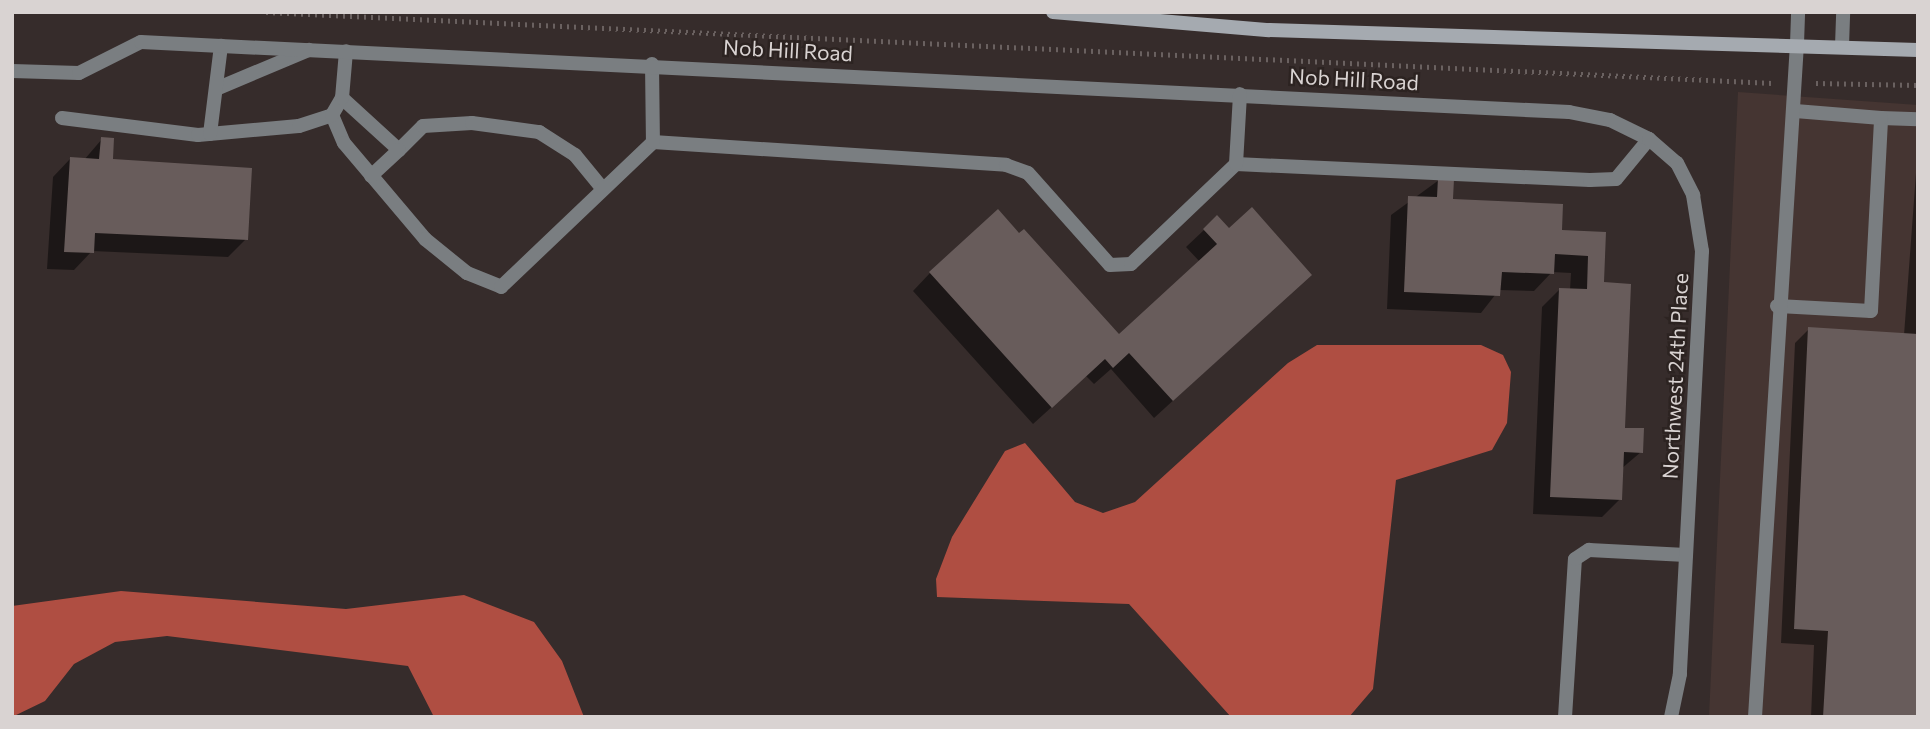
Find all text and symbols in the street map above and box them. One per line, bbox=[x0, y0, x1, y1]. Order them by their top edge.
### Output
street label: Nob Hill Road bbox=[723, 34, 853, 66]
street label: Nob Hill Road bbox=[1289, 63, 1419, 95]
street label: Northwest 24th Place bbox=[1657, 272, 1693, 480]

